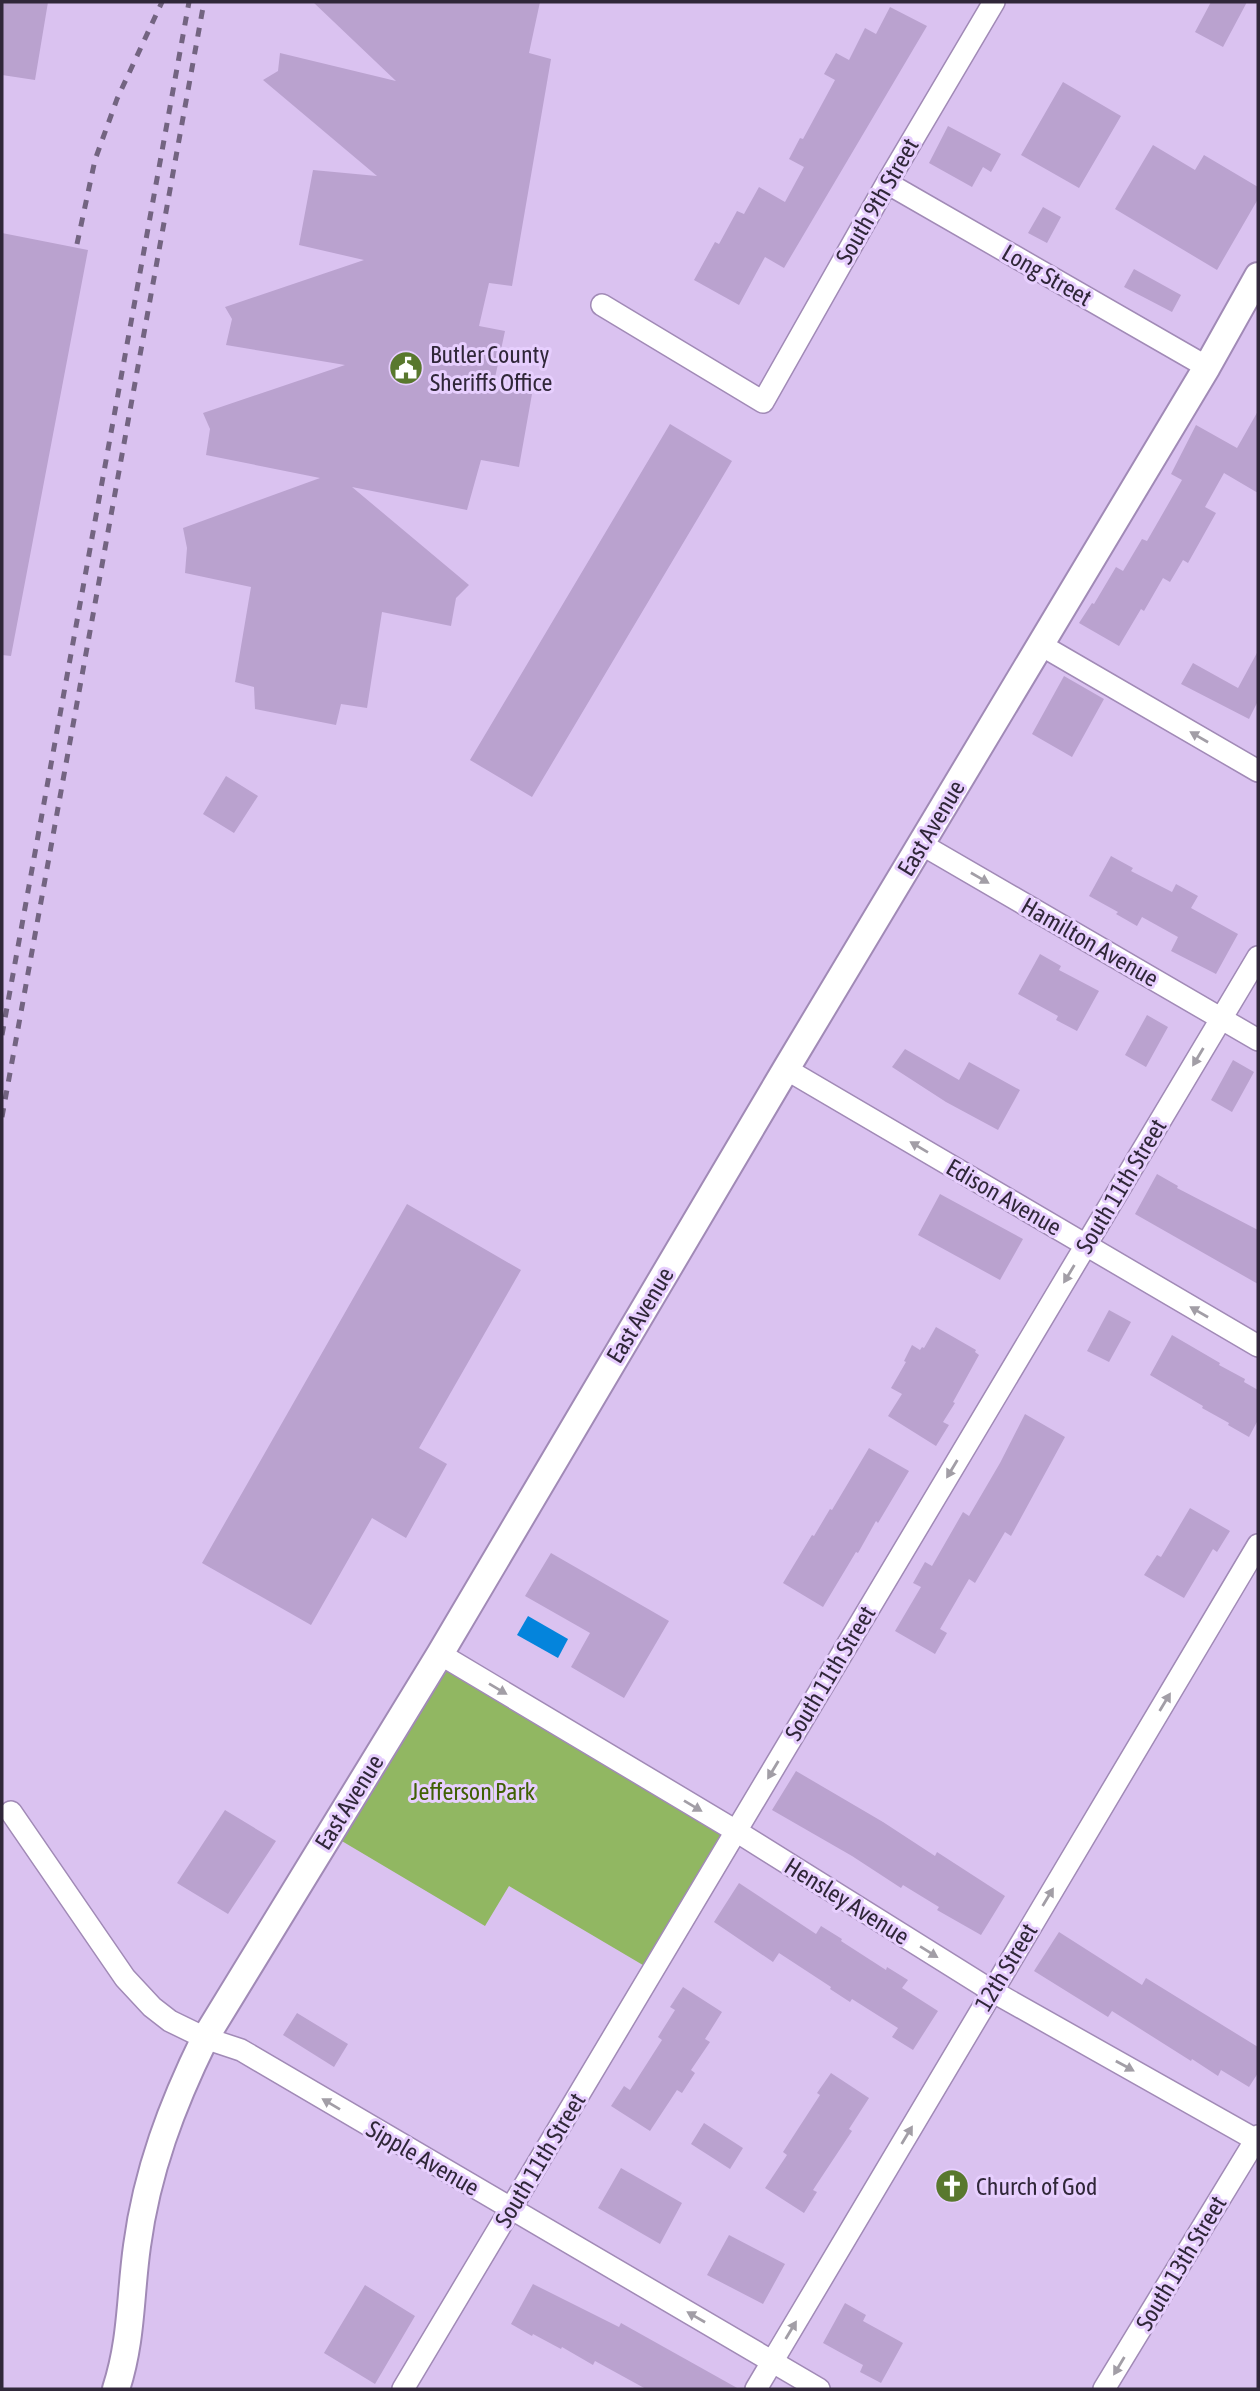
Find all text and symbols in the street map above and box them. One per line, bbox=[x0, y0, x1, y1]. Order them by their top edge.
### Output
street label: South 9th Street bbox=[830, 133, 924, 269]
street label: Long Street bbox=[998, 239, 1096, 311]
place label: Butler County Sheriffs Office bbox=[430, 341, 552, 396]
public building icon: Butler County Sheriffs Office bbox=[387, 349, 425, 387]
one-way arrow bbox=[1190, 731, 1209, 743]
street label: East Avenue bbox=[892, 775, 970, 881]
one-way arrow bbox=[970, 872, 989, 885]
street label: Hamilton Avenue bbox=[1017, 892, 1163, 992]
one-way arrow bbox=[1192, 1048, 1204, 1067]
street label: South 11th Street bbox=[1070, 1114, 1172, 1258]
one-way arrow bbox=[909, 1141, 928, 1153]
street label: Edison Avenue bbox=[942, 1153, 1066, 1241]
street label: East Avenue bbox=[601, 1262, 679, 1368]
one-way arrow bbox=[1063, 1264, 1075, 1283]
one-way arrow bbox=[1190, 1306, 1209, 1318]
one-way arrow bbox=[946, 1460, 958, 1479]
street label: South 11th Street bbox=[779, 1601, 881, 1745]
one-way arrow bbox=[489, 1683, 508, 1696]
one-way arrow bbox=[1158, 1692, 1171, 1711]
street label: East Avenue bbox=[309, 1750, 389, 1854]
one-way arrow bbox=[766, 1760, 779, 1779]
park label: Jefferson Park bbox=[411, 1778, 536, 1805]
one-way arrow bbox=[684, 1800, 703, 1812]
street label: Hensley Avenue bbox=[780, 1852, 914, 1950]
one-way arrow bbox=[1042, 1887, 1054, 1906]
street label: 12th Street bbox=[969, 1918, 1043, 2016]
one-way arrow bbox=[919, 1945, 938, 1958]
one-way arrow bbox=[1115, 2060, 1135, 2072]
street label: South 11th Street bbox=[489, 2088, 591, 2232]
one-way arrow bbox=[321, 2098, 340, 2110]
street label: Sipple Avenue bbox=[362, 2115, 484, 2201]
one-way arrow bbox=[900, 2125, 913, 2144]
church icon: Church of God bbox=[933, 2167, 971, 2205]
place label: Church of God bbox=[976, 2173, 1098, 2200]
street label: South 13th Street bbox=[1130, 2191, 1232, 2335]
one-way arrow bbox=[687, 2311, 706, 2324]
one-way arrow bbox=[784, 2321, 797, 2340]
one-way arrow bbox=[1112, 2356, 1125, 2375]

